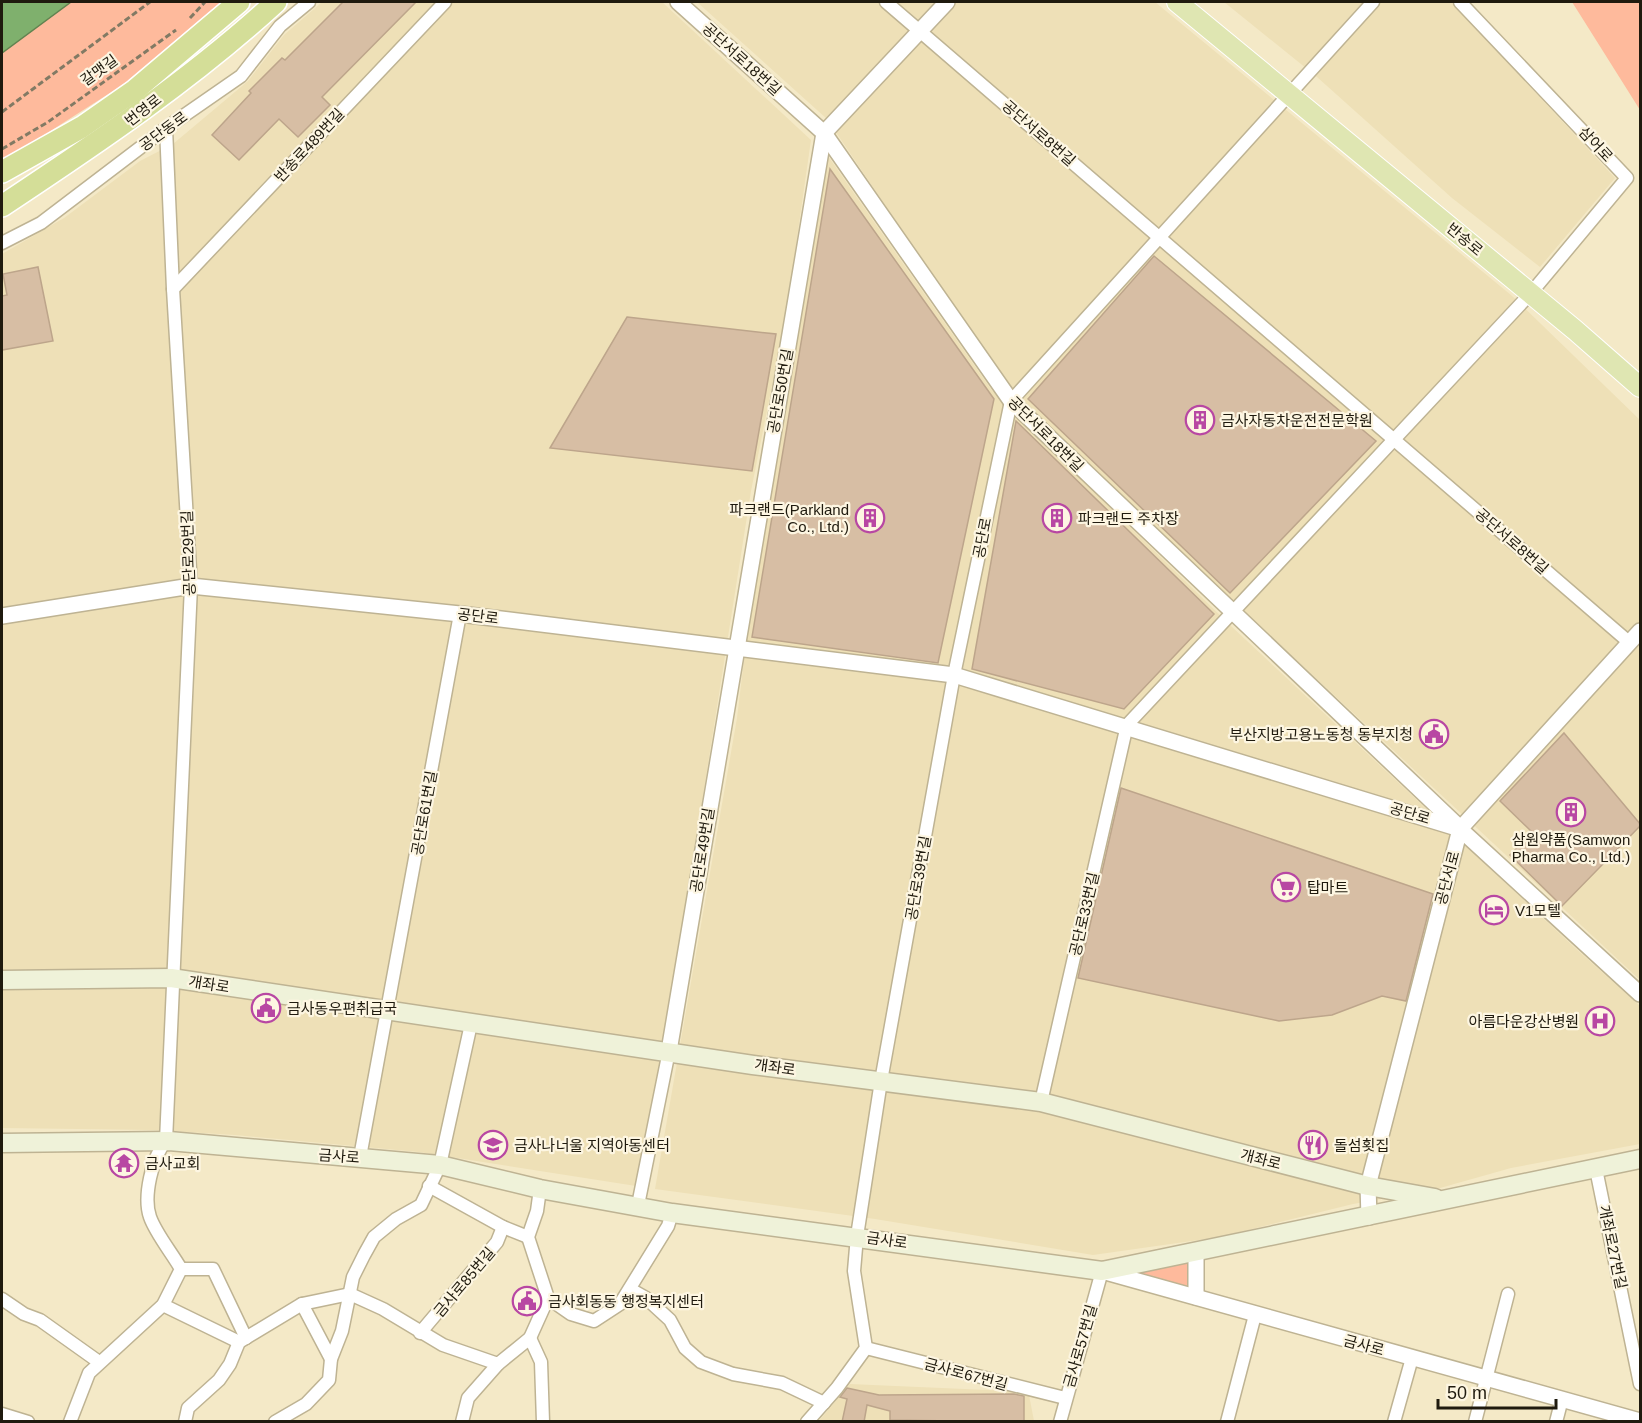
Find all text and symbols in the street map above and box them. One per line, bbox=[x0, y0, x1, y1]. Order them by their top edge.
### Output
street label: 공단서로18번길 bbox=[699, 19, 785, 99]
street label: 갈맷길 bbox=[77, 51, 121, 89]
street label: 번영로 bbox=[121, 91, 165, 129]
street label: 공단서로8번길 bbox=[999, 97, 1079, 169]
street label: 반송로489번길 bbox=[271, 105, 347, 185]
street label: 공단동로 bbox=[136, 108, 190, 154]
street label: 삼어로 bbox=[1576, 123, 1616, 165]
street label: 반송로 bbox=[1444, 219, 1486, 259]
street label: 공단로50번길 bbox=[764, 347, 796, 435]
street label: 공단서로18번길 bbox=[1005, 393, 1087, 475]
building icon: 금사자동차운전전문학원 bbox=[1184, 404, 1216, 436]
place label: 금사자동차운전전문학원 bbox=[1221, 412, 1373, 429]
place label: 파크랜드(Parkland Co., Ltd.) bbox=[730, 501, 849, 535]
building icon: 파크랜드(Parkland Co., Ltd.) bbox=[854, 502, 886, 534]
building icon: 파크랜드 주차장 bbox=[1041, 502, 1073, 534]
street label: 공단서로8번길 bbox=[1472, 505, 1552, 577]
street label: 공단로29번길 bbox=[178, 510, 198, 596]
place label: 파크랜드 주차장 bbox=[1078, 510, 1179, 527]
street label: 공단로 bbox=[970, 516, 994, 560]
street label: 공단로 bbox=[456, 605, 500, 627]
public building icon: 부산지방고용노동청 동부지청 bbox=[1418, 718, 1450, 750]
place label: 부산지방고용노동청 동부지청 bbox=[1229, 726, 1413, 743]
street label: 공단로61번길 bbox=[408, 769, 440, 857]
building icon: 삼원약품(Samwon Pharma Co., Ltd.) bbox=[1555, 796, 1587, 828]
street label: 공단로 bbox=[1388, 799, 1432, 827]
street label: 공단로49번길 bbox=[687, 806, 717, 894]
place label: 삼원약품(Samwon Pharma Co., Ltd.) bbox=[1512, 831, 1630, 865]
street label: 공단로39번길 bbox=[902, 834, 934, 922]
street label: 공단서로 bbox=[1432, 849, 1462, 907]
street label: 공단로33번길 bbox=[1066, 870, 1102, 958]
supermarket icon: 탑마트 bbox=[1270, 871, 1302, 903]
place label: 탑마트 bbox=[1307, 879, 1349, 896]
hotel icon: V1모텔 bbox=[1478, 894, 1510, 926]
place label: V1모텔 bbox=[1515, 902, 1561, 919]
street label: 개좌로 bbox=[187, 972, 231, 996]
public building icon: 금사동우편취급국 bbox=[250, 992, 282, 1024]
place label: 금사동우편취급국 bbox=[287, 1000, 397, 1017]
hospital icon: 아름다운강산병원 bbox=[1584, 1005, 1616, 1037]
place label: 아름다운강산병원 bbox=[1469, 1013, 1579, 1030]
street label: 개좌로 bbox=[753, 1056, 797, 1078]
school or university icon: 금사나너울 지역아동센터 bbox=[477, 1129, 509, 1161]
restaurant icon: 돌섬횟집 bbox=[1297, 1129, 1329, 1161]
place label: 금사나너울 지역아동센터 bbox=[514, 1137, 670, 1154]
place label: 돌섬횟집 bbox=[1334, 1137, 1389, 1154]
street label: 금사로 bbox=[318, 1146, 360, 1166]
street label: 개좌로 bbox=[1239, 1146, 1283, 1172]
temple icon: 금사교회 bbox=[108, 1147, 140, 1179]
place label: 금사교회 bbox=[145, 1155, 200, 1172]
street label: 개좌로27번길 bbox=[1596, 1203, 1630, 1291]
street label: 금사로 bbox=[865, 1229, 909, 1251]
street label: 금사로85번길 bbox=[430, 1244, 498, 1320]
public building icon: 금사회동동 행정복지센터 bbox=[511, 1285, 543, 1317]
place label: 금사회동동 행정복지센터 bbox=[548, 1293, 704, 1310]
street label: 금사로57번길 bbox=[1060, 1302, 1100, 1390]
street label: 금사로 bbox=[1342, 1331, 1386, 1359]
street label: 금사로67번길 bbox=[922, 1355, 1010, 1393]
scale bar bbox=[1438, 1372, 1556, 1410]
text: 50 m bbox=[1447, 1383, 1487, 1403]

